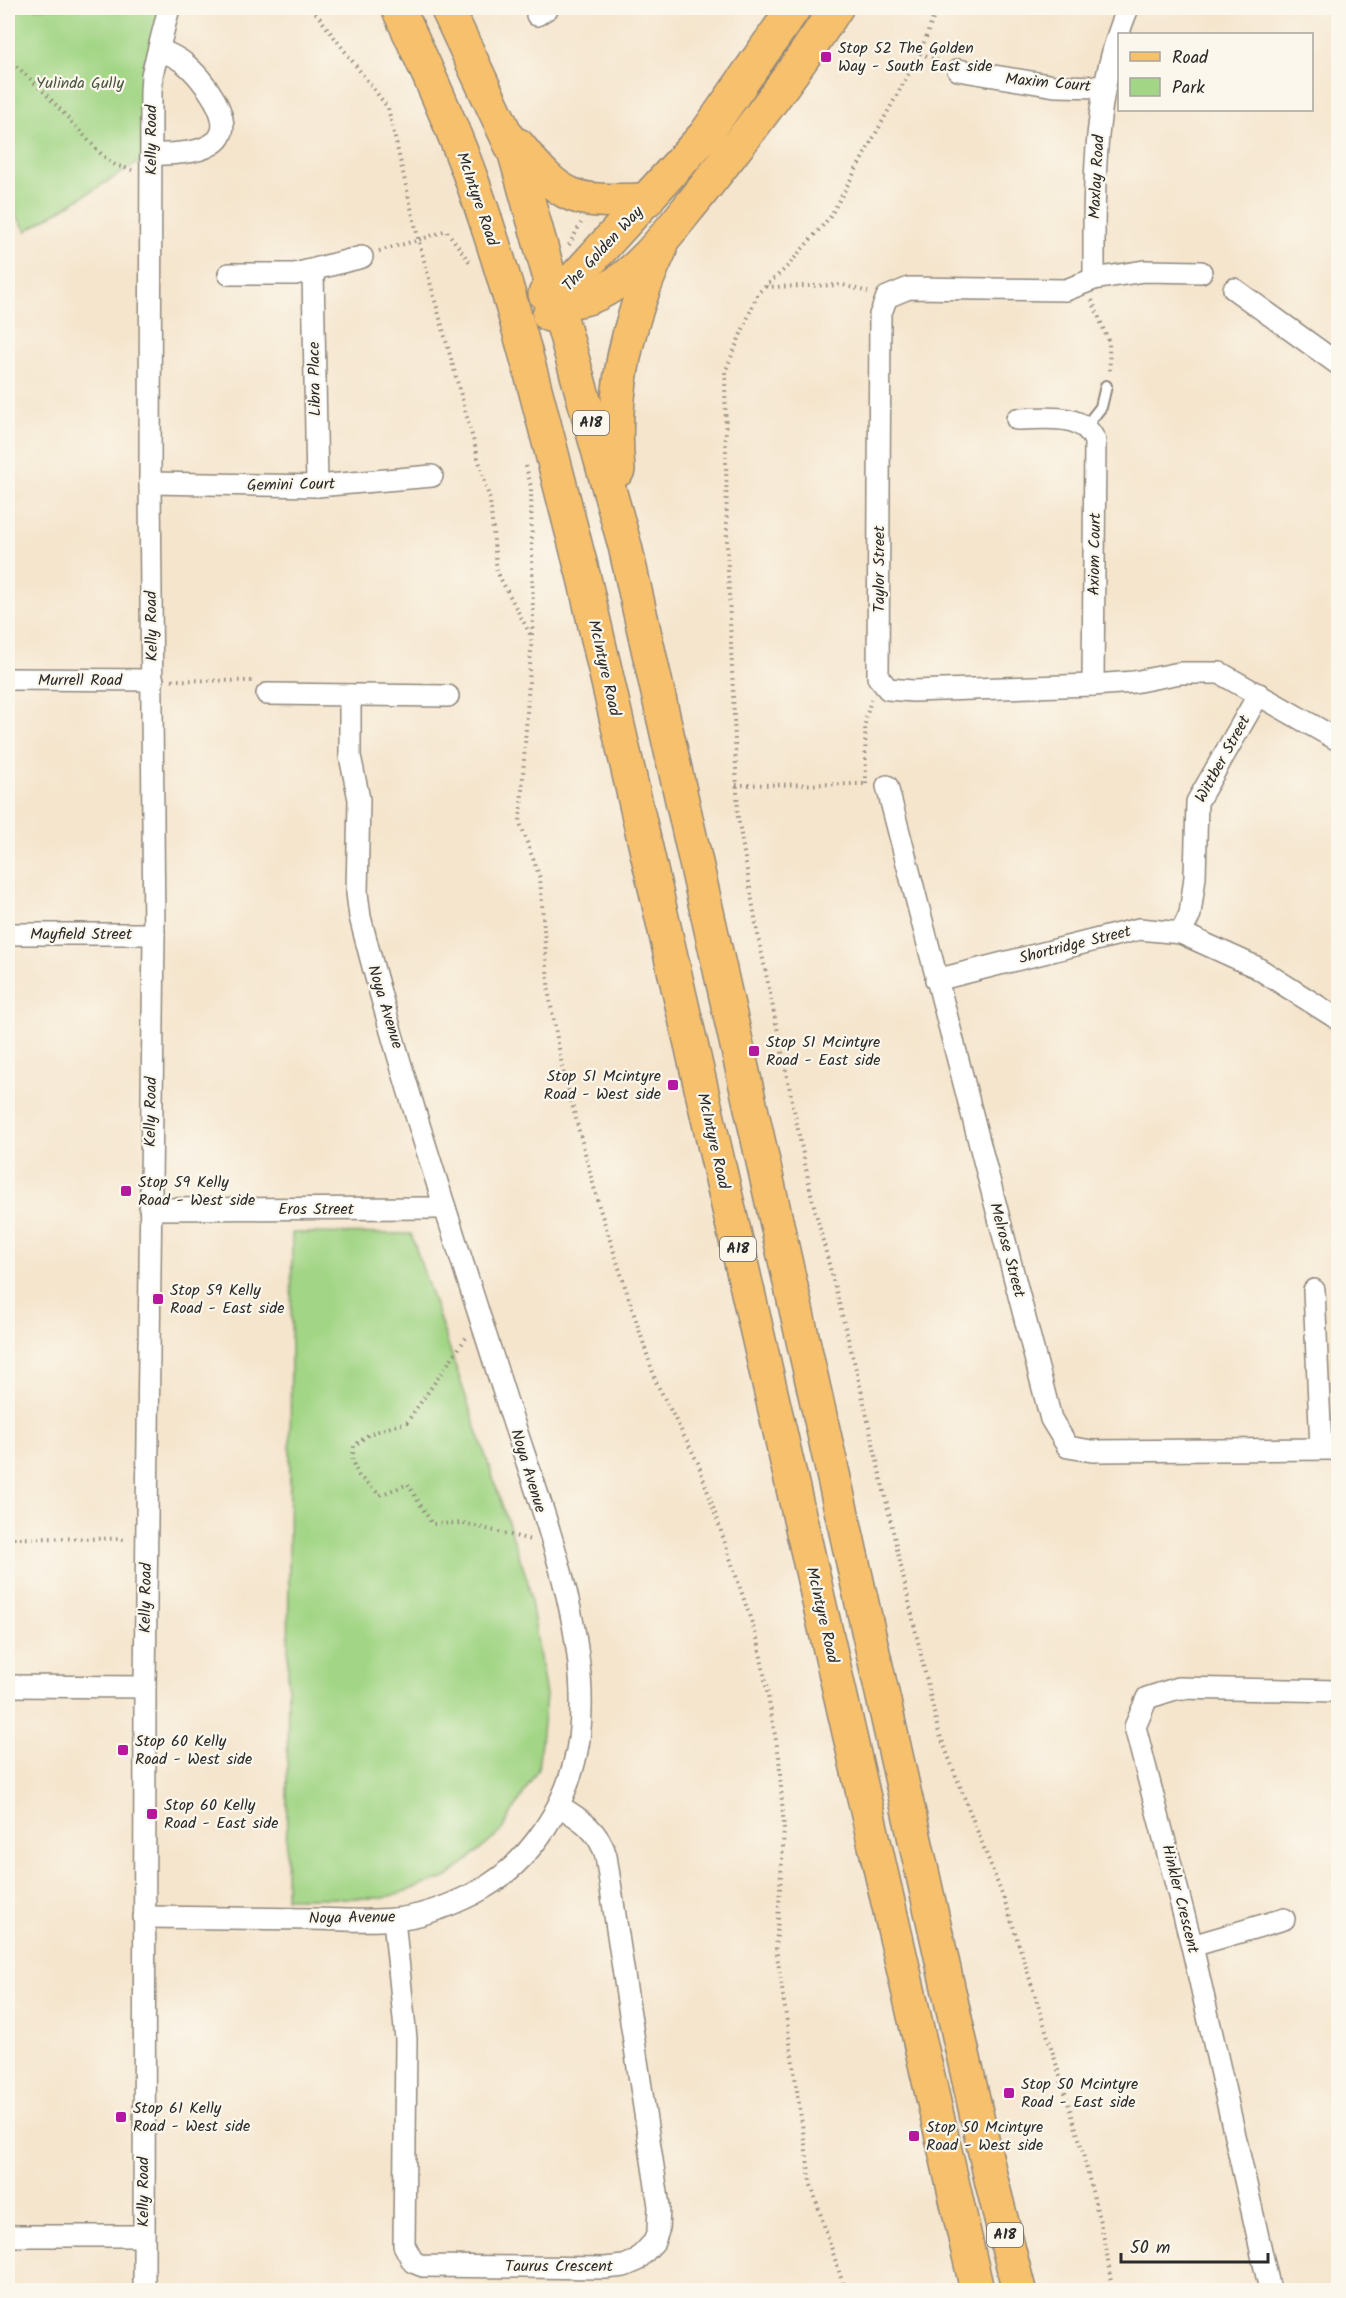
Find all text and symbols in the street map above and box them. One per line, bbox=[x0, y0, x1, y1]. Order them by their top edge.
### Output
legend bbox=[1118, 33, 1313, 111]
place label: Stop 52 The Golden Way - South East side bbox=[838, 36, 992, 79]
text: Road bbox=[1172, 44, 1209, 73]
marker: Stop 52 The Golden Way - South East side bbox=[819, 50, 833, 64]
street label: Maxim Court bbox=[1004, 67, 1093, 99]
park label: Yulinda Gully bbox=[36, 71, 124, 96]
text: Park bbox=[1172, 74, 1205, 103]
street label: Kelly Road bbox=[139, 104, 164, 175]
street label: Maxlay Road bbox=[1082, 133, 1112, 220]
street label: McIntyre Road bbox=[449, 149, 505, 250]
street label: The Golden Way bbox=[557, 200, 650, 298]
street label: Libra Place bbox=[302, 341, 328, 417]
road number: A18 bbox=[573, 411, 609, 435]
street label: Gemini Court bbox=[247, 472, 336, 498]
street label: Axiom Court bbox=[1082, 512, 1108, 596]
street label: Taylor Street bbox=[867, 525, 892, 613]
street label: Kelly Road bbox=[139, 590, 165, 661]
street label: McIntyre Road bbox=[581, 617, 627, 720]
street label: Murrell Road bbox=[38, 668, 123, 693]
street label: Wittber Street bbox=[1189, 710, 1258, 807]
street label: Shortridge Street bbox=[1016, 919, 1134, 971]
street label: Mayfield Street bbox=[30, 922, 133, 947]
street label: Noya Avenue bbox=[360, 962, 410, 1052]
place label: Stop 51 Mcintyre Road - East side bbox=[766, 1030, 880, 1073]
marker: Stop 51 Mcintyre Road - East side bbox=[747, 1044, 761, 1058]
place label: Stop 51 Mcintyre Road - West side bbox=[544, 1064, 661, 1107]
street label: Kelly Road bbox=[138, 1076, 164, 1147]
marker: Stop 51 Mcintyre Road - West side bbox=[666, 1078, 680, 1092]
street label: McIntyre Road bbox=[690, 1090, 736, 1193]
place label: Stop 59 Kelly Road - West side bbox=[138, 1170, 255, 1213]
marker: Stop 59 Kelly Road - West side bbox=[119, 1184, 133, 1198]
street label: Eros Street bbox=[278, 1197, 355, 1222]
street label: Melrose Street bbox=[982, 1200, 1032, 1301]
road number: A18 bbox=[720, 1237, 756, 1261]
place label: Stop 59 Kelly Road - East side bbox=[170, 1278, 284, 1321]
marker: Stop 59 Kelly Road - East side bbox=[151, 1292, 165, 1306]
street label: Noya Avenue bbox=[503, 1426, 553, 1516]
street label: Kelly Road bbox=[133, 1562, 159, 1633]
street label: McIntyre Road bbox=[799, 1564, 845, 1667]
place label: Stop 60 Kelly Road - West side bbox=[135, 1729, 252, 1772]
marker: Stop 60 Kelly Road - West side bbox=[116, 1743, 130, 1757]
place label: Stop 60 Kelly Road - East side bbox=[164, 1793, 278, 1836]
marker: Stop 60 Kelly Road - East side bbox=[145, 1807, 159, 1821]
street label: Hinkler Crescent bbox=[1154, 1842, 1206, 1957]
street label: Noya Avenue bbox=[308, 1905, 396, 1931]
place label: Stop 50 Mcintyre Road - East side bbox=[1021, 2072, 1138, 2115]
marker: Stop 50 Mcintyre Road - East side bbox=[1002, 2086, 1016, 2100]
place label: Stop 61 Kelly Road - West side bbox=[133, 2096, 250, 2139]
marker: Stop 61 Kelly Road - West side bbox=[114, 2110, 128, 2124]
place label: Stop 50 Mcintyre Road - West side bbox=[926, 2115, 1043, 2158]
marker: Stop 50 Mcintyre Road - West side bbox=[907, 2129, 921, 2143]
street label: Kelly Road bbox=[131, 2156, 156, 2227]
road number: A18 bbox=[987, 2223, 1023, 2247]
scale bar bbox=[1121, 2226, 1268, 2264]
text: 50 m bbox=[1130, 2234, 1170, 2263]
street label: Taurus Crescent bbox=[505, 2254, 614, 2279]

